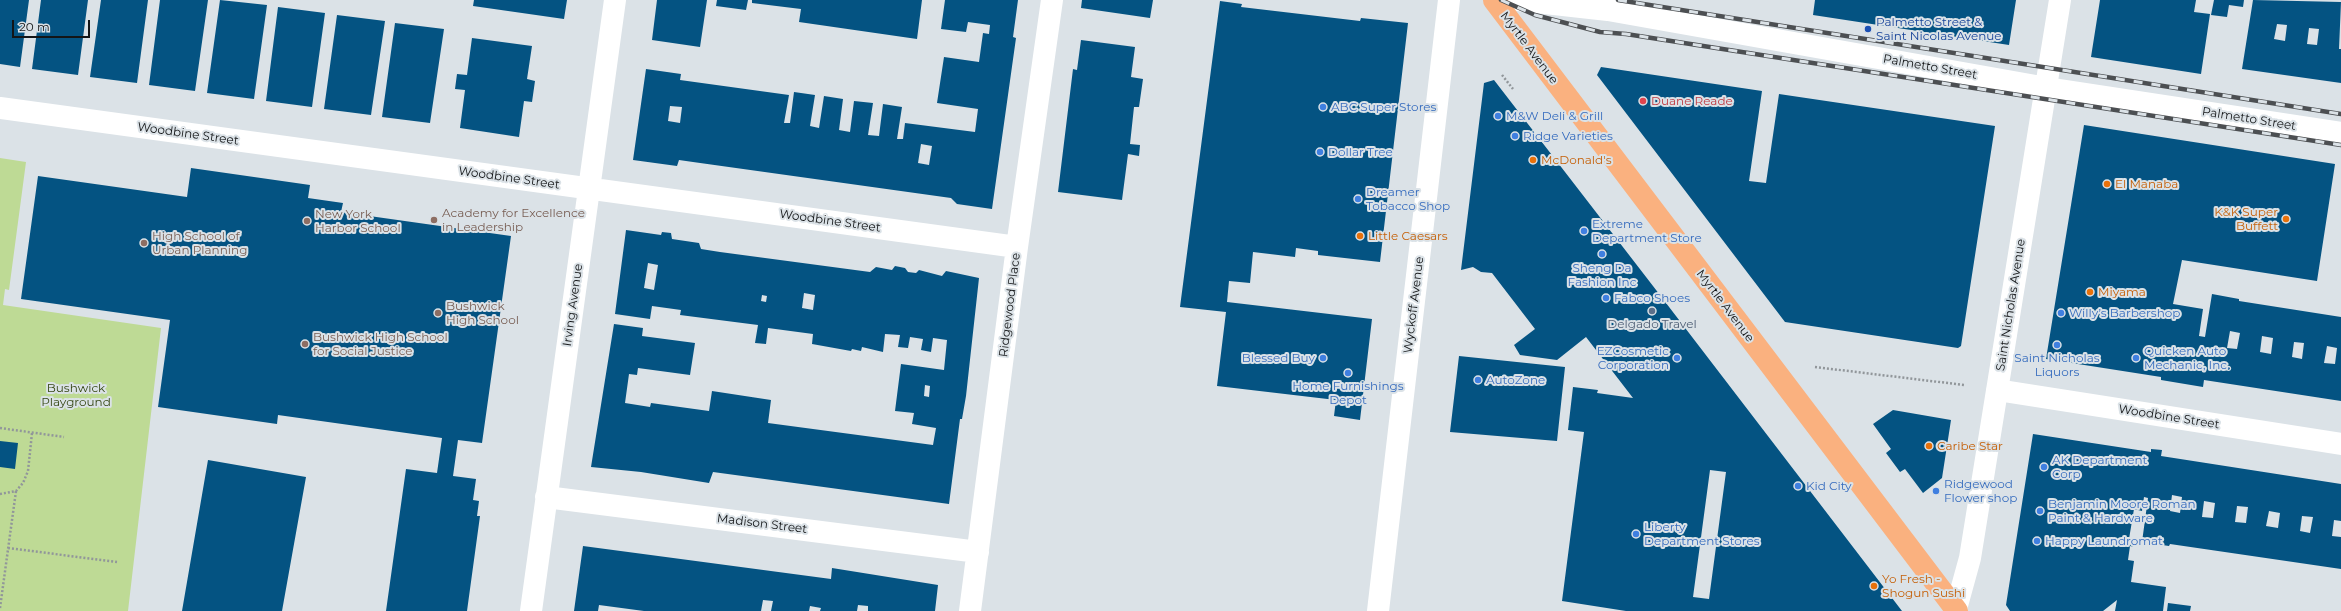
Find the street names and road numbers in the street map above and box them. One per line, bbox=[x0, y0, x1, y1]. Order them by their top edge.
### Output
street label: Myrtle Avenue bbox=[1497, 9, 1561, 87]
street label: Palmetto Street bbox=[1882, 52, 1978, 82]
street label: Palmetto Street bbox=[2201, 104, 2297, 134]
street label: Woodbine Street bbox=[136, 120, 240, 148]
street label: Woodbine Street bbox=[457, 164, 561, 192]
street label: Woodbine Street bbox=[778, 207, 882, 235]
street label: Saint Nicholas Avenue bbox=[1993, 238, 2029, 372]
street label: Ridgewood Place bbox=[996, 252, 1024, 358]
street label: Wyckoff Avenue bbox=[1401, 256, 1427, 354]
street label: Irving Avenue bbox=[560, 263, 586, 347]
street label: Myrtle Avenue bbox=[1693, 267, 1757, 345]
street label: Woodbine Street bbox=[2118, 402, 2220, 432]
street label: Madison Street bbox=[716, 511, 808, 537]

